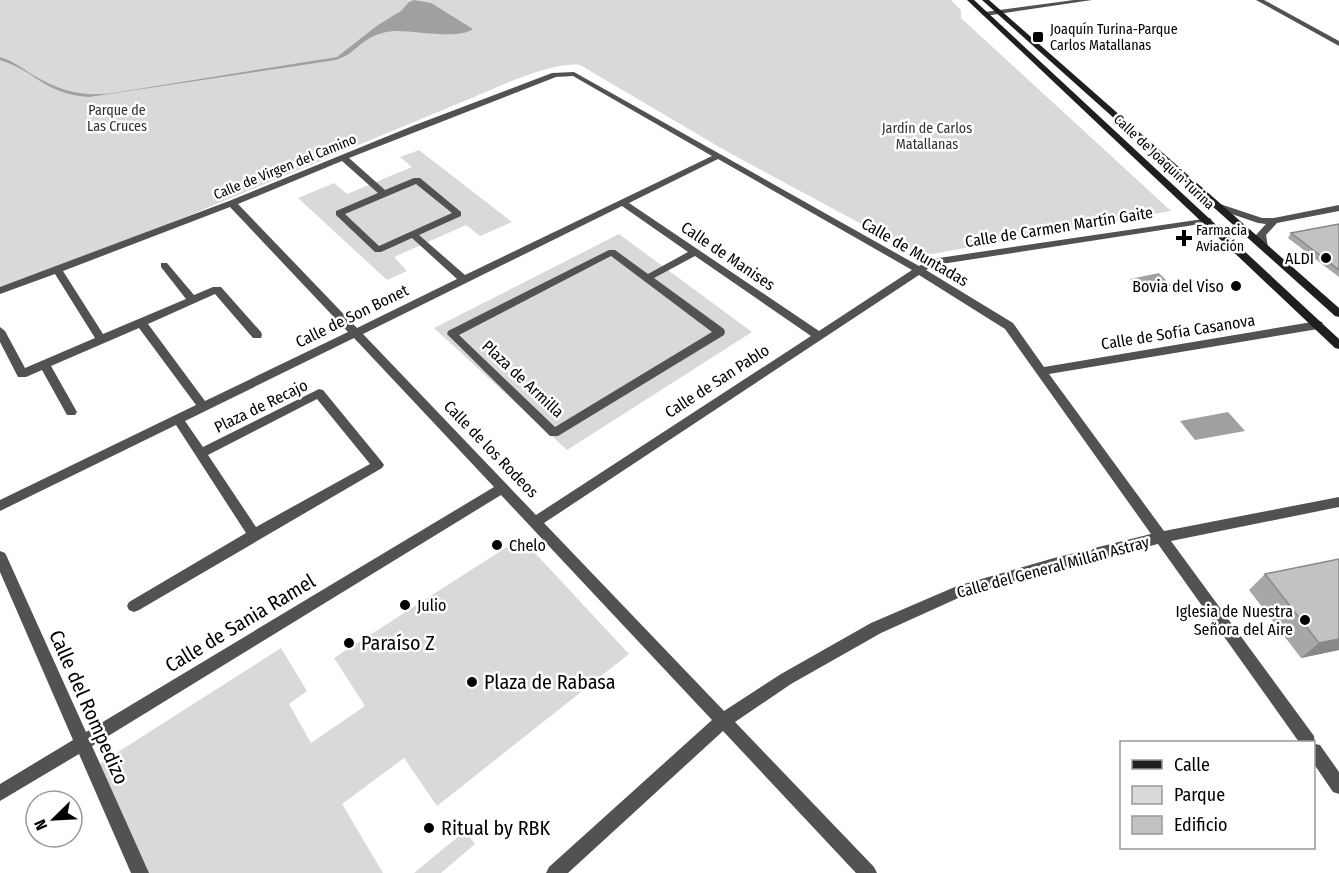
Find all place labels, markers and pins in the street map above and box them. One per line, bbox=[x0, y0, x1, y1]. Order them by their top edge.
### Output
place label: Joaquín Turina-Parque Carlos Matallanas bbox=[1050, 21, 1178, 54]
marker: Joaquín Turina-Parque Carlos Matallanas bbox=[1031, 30, 1045, 44]
place label: Farmacia Aviación bbox=[1196, 222, 1247, 255]
marker: Farmacia Aviación bbox=[1177, 231, 1191, 245]
place label: ALDI bbox=[1285, 249, 1314, 268]
marker: ALDI bbox=[1319, 251, 1333, 265]
place label: Bovia del Viso bbox=[1132, 277, 1224, 296]
marker: Bovia del Viso bbox=[1229, 279, 1243, 293]
place label: Chelo bbox=[509, 536, 546, 555]
marker: Chelo bbox=[490, 538, 504, 552]
place label: Julio bbox=[417, 596, 446, 615]
marker: Julio bbox=[398, 598, 412, 612]
place label: Iglesia de Nuestra Señora del Aire bbox=[1176, 602, 1293, 639]
marker: Iglesia de Nuestra Señora del Aire bbox=[1298, 613, 1312, 627]
place label: Paraíso Z bbox=[361, 631, 435, 655]
marker: Paraíso Z bbox=[342, 636, 356, 650]
place label: Plaza de Rabasa bbox=[484, 670, 616, 694]
marker: Plaza de Rabasa bbox=[465, 675, 479, 689]
place label: Ritual by RBK bbox=[441, 816, 551, 840]
marker: Ritual by RBK bbox=[422, 821, 436, 835]

